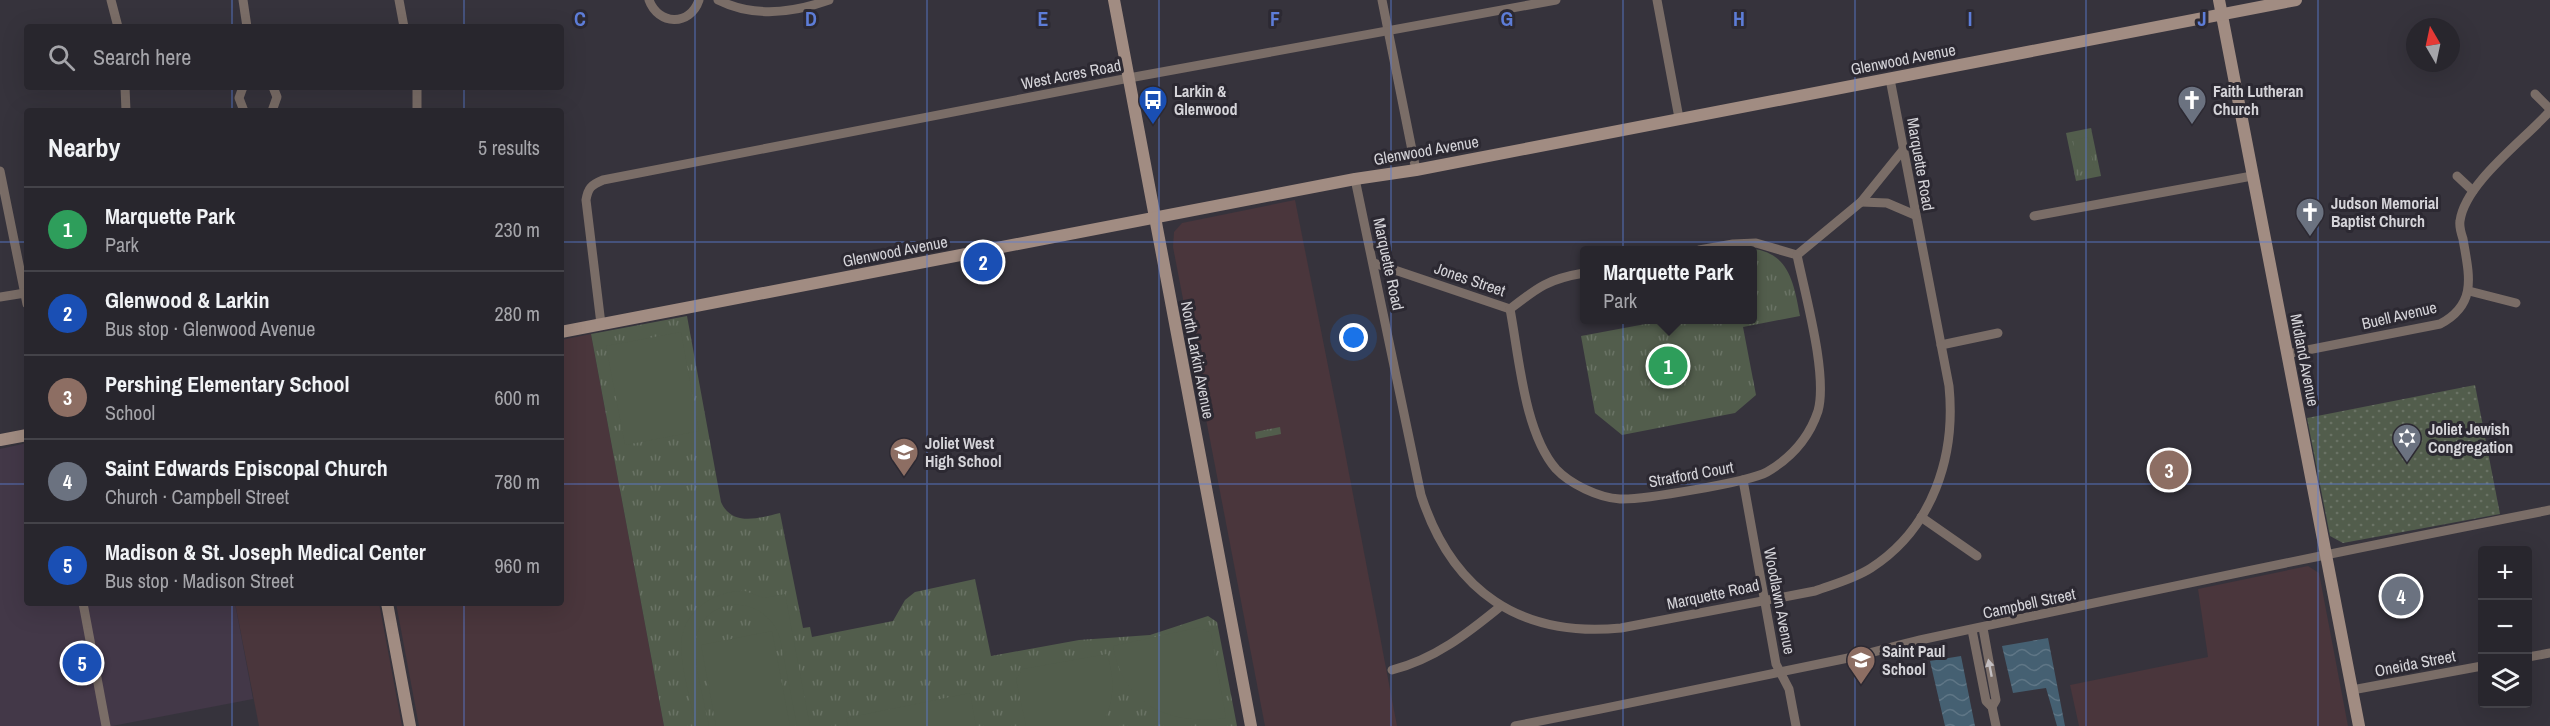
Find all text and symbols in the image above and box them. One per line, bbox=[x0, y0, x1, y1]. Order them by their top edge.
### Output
text: C bbox=[574, 5, 586, 32]
text: D bbox=[805, 5, 817, 32]
text: E bbox=[1038, 5, 1049, 32]
text: F bbox=[1270, 5, 1280, 32]
text: G bbox=[1501, 5, 1513, 32]
text: H bbox=[1733, 5, 1745, 32]
text: I bbox=[1968, 5, 1972, 32]
text: J bbox=[2197, 5, 2207, 32]
north arrow bbox=[2406, 18, 2460, 72]
search box bbox=[24, 24, 564, 90]
street label: Glenwood Avenue bbox=[1849, 38, 1957, 80]
icon: search bbox=[45, 41, 78, 74]
text: Search here bbox=[93, 42, 191, 72]
street label: West Acres Road bbox=[1019, 54, 1123, 94]
place label: Larkin & Glenwood bbox=[1174, 80, 1237, 120]
place label: Faith Lutheran Church bbox=[2213, 80, 2303, 120]
bus stop icon: Larkin & Glenwood bbox=[1137, 84, 1169, 126]
church icon: Faith Lutheran Church bbox=[2176, 84, 2208, 126]
street label: Marquette Road bbox=[1902, 116, 1940, 212]
text: Nearby bbox=[48, 130, 120, 165]
street label: Glenwood Avenue bbox=[1372, 130, 1480, 170]
text: 5 results bbox=[478, 134, 540, 161]
place label: Judson Memorial Baptist Church bbox=[2331, 192, 2439, 232]
church icon: Judson Memorial Baptist Church bbox=[2294, 196, 2326, 238]
text: Marquette Park bbox=[105, 201, 235, 231]
text: 1 bbox=[63, 216, 72, 243]
text: 230 m bbox=[494, 216, 540, 243]
street label: Marquette Road bbox=[1368, 216, 1410, 312]
street label: Glenwood Avenue bbox=[841, 230, 949, 272]
text: Park bbox=[105, 231, 139, 258]
pin: 2 bbox=[964, 240, 1002, 284]
popup bbox=[1580, 246, 1757, 324]
street label: Jones Street bbox=[1432, 257, 1509, 302]
text: Marquette Park bbox=[1603, 257, 1734, 287]
text: Glenwood & Larkin bbox=[105, 285, 269, 315]
text: Park bbox=[1603, 287, 1637, 314]
street label: Buell Avenue bbox=[2359, 296, 2439, 334]
street label: North Larkin Avenue bbox=[1176, 299, 1220, 421]
text: 2 bbox=[63, 300, 72, 327]
text: 280 m bbox=[494, 300, 540, 327]
street label: Midland Avenue bbox=[2285, 312, 2325, 408]
text: Bus stop · Glenwood Avenue bbox=[105, 315, 315, 342]
your location bbox=[1339, 323, 1368, 352]
pin: 1 bbox=[1648, 344, 1688, 388]
text: Pershing Elementary School bbox=[105, 369, 350, 399]
text: 3 bbox=[63, 384, 72, 411]
text: 600 m bbox=[494, 384, 540, 411]
text: School bbox=[105, 399, 155, 426]
place label: Joliet Jewish Congregation bbox=[2428, 418, 2513, 458]
synagogue icon: Joliet Jewish Congregation bbox=[2391, 422, 2423, 464]
place label: Joliet West High School bbox=[925, 432, 1002, 472]
school or university icon: Joliet West High School bbox=[888, 436, 920, 478]
pin: 3 bbox=[2150, 448, 2188, 492]
text: Saint Edwards Episcopal Church bbox=[105, 453, 388, 483]
street label: Stratford Court bbox=[1647, 456, 1736, 492]
text: 4 bbox=[63, 468, 72, 495]
text: 780 m bbox=[494, 468, 540, 495]
text: Church · Campbell Street bbox=[105, 483, 289, 510]
text: Madison & St. Joseph Medical Center bbox=[105, 537, 426, 567]
street label: Woodlawn Avenue bbox=[1759, 546, 1801, 656]
map controls bbox=[2478, 546, 2532, 708]
button: + bbox=[2478, 546, 2532, 600]
text: 5 bbox=[63, 552, 72, 579]
text: 960 m bbox=[494, 552, 540, 579]
text: Bus stop · Madison Street bbox=[105, 567, 294, 594]
street label: Marquette Road bbox=[1665, 573, 1761, 615]
pin: 4 bbox=[2382, 574, 2420, 618]
street label: Campbell Street bbox=[1981, 582, 2078, 624]
button: − bbox=[2478, 600, 2532, 654]
pin: 5 bbox=[62, 640, 101, 686]
place label: Saint Paul School bbox=[1882, 640, 1945, 680]
school or university icon: Saint Paul School bbox=[1845, 644, 1877, 686]
street label: Oneida Street bbox=[2373, 644, 2458, 682]
button: layers bbox=[2478, 654, 2532, 708]
one-way arrow bbox=[1985, 658, 1994, 677]

